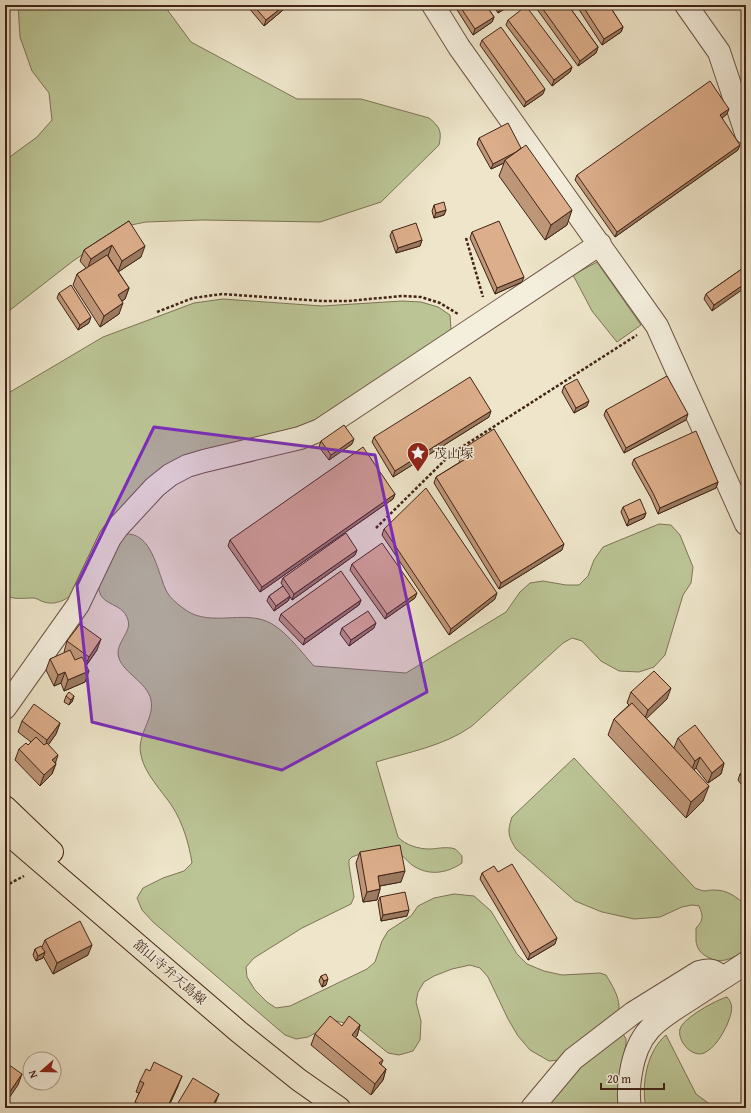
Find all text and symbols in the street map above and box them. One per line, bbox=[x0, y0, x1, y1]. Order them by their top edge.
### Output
place icon: 茂山塚 bbox=[405, 440, 431, 473]
place label: 茂山塚 bbox=[434, 444, 473, 463]
street label: 舘山寺弁天島線 bbox=[129, 935, 211, 1009]
north arrow bbox=[22, 1051, 62, 1091]
scale bar bbox=[601, 1065, 664, 1091]
text: N bbox=[24, 1068, 41, 1081]
text: 20 m bbox=[607, 1070, 631, 1087]

